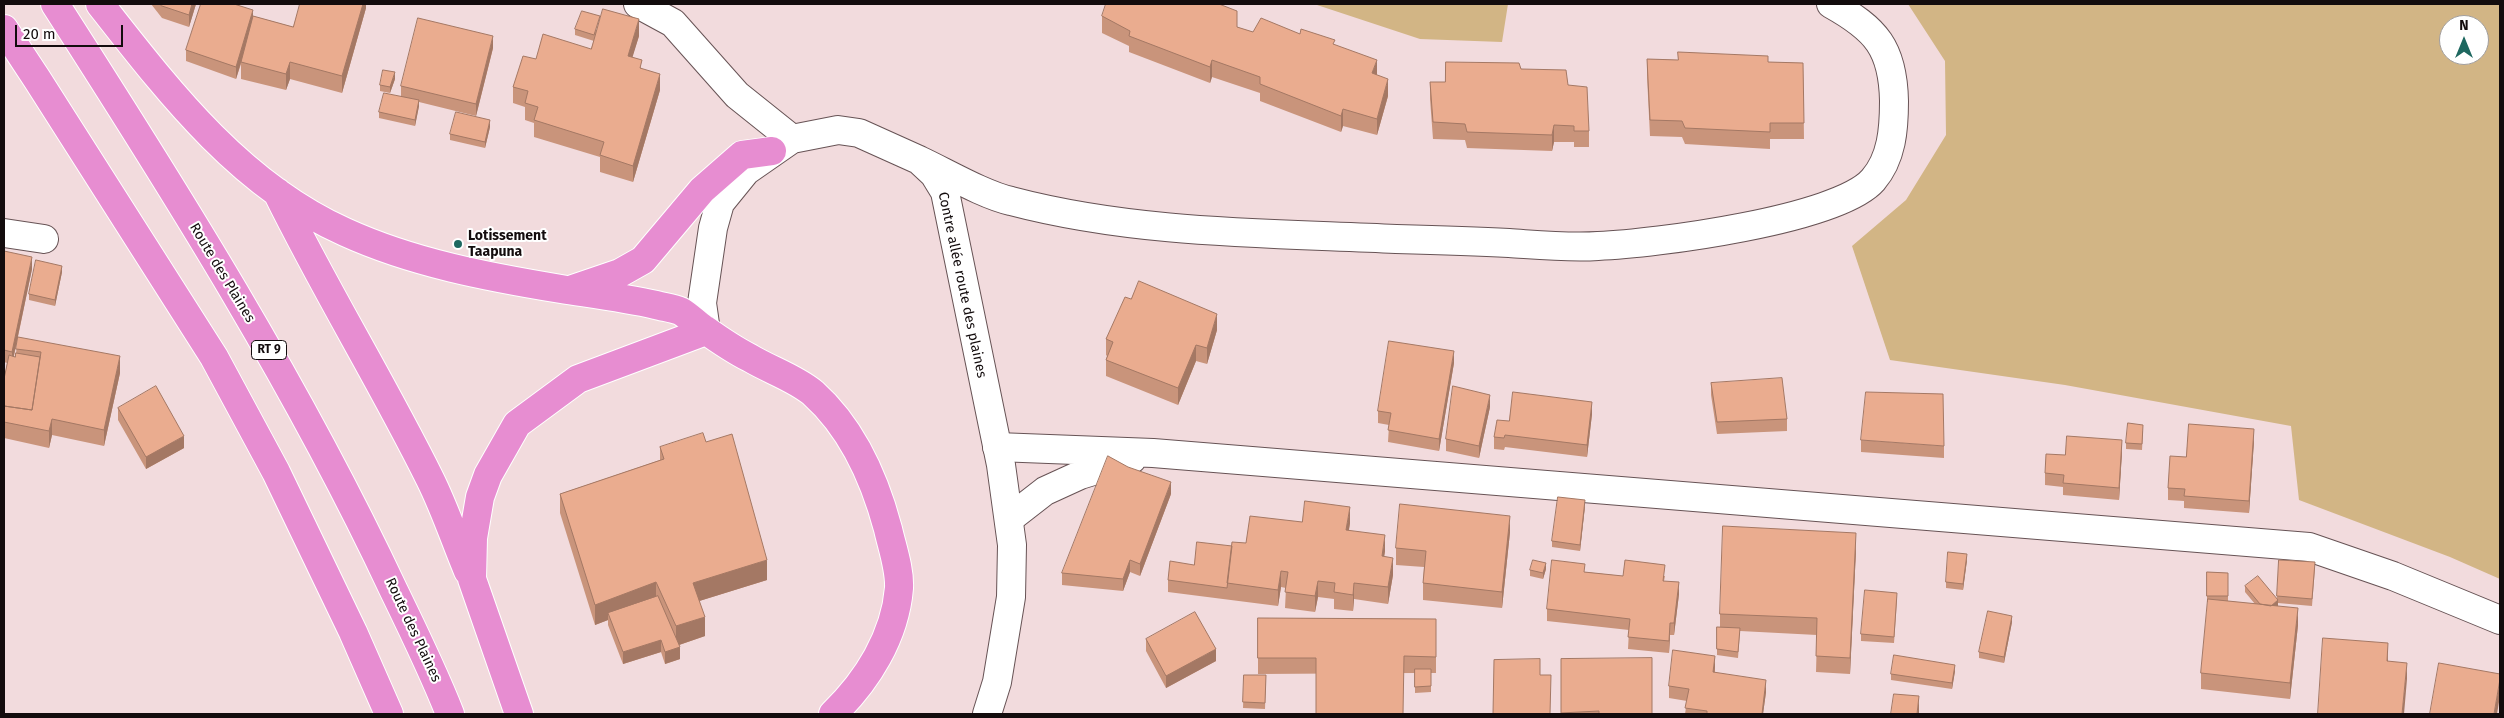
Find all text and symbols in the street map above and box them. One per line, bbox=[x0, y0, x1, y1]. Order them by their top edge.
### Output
scale bar bbox=[18, 15, 125, 47]
north arrow bbox=[2439, 15, 2489, 65]
text: N bbox=[2459, 17, 2469, 34]
text: 20 m bbox=[23, 25, 56, 43]
street label: Contre allée route des plaines bbox=[934, 190, 990, 380]
street label: Route des Plaines bbox=[186, 220, 258, 326]
place label: Lotissement Taapuna bbox=[468, 228, 547, 260]
marker: Lotissement Taapuna bbox=[452, 238, 464, 250]
road number: RT 9 bbox=[252, 340, 286, 360]
street label: Route des Plaines bbox=[382, 575, 444, 685]

